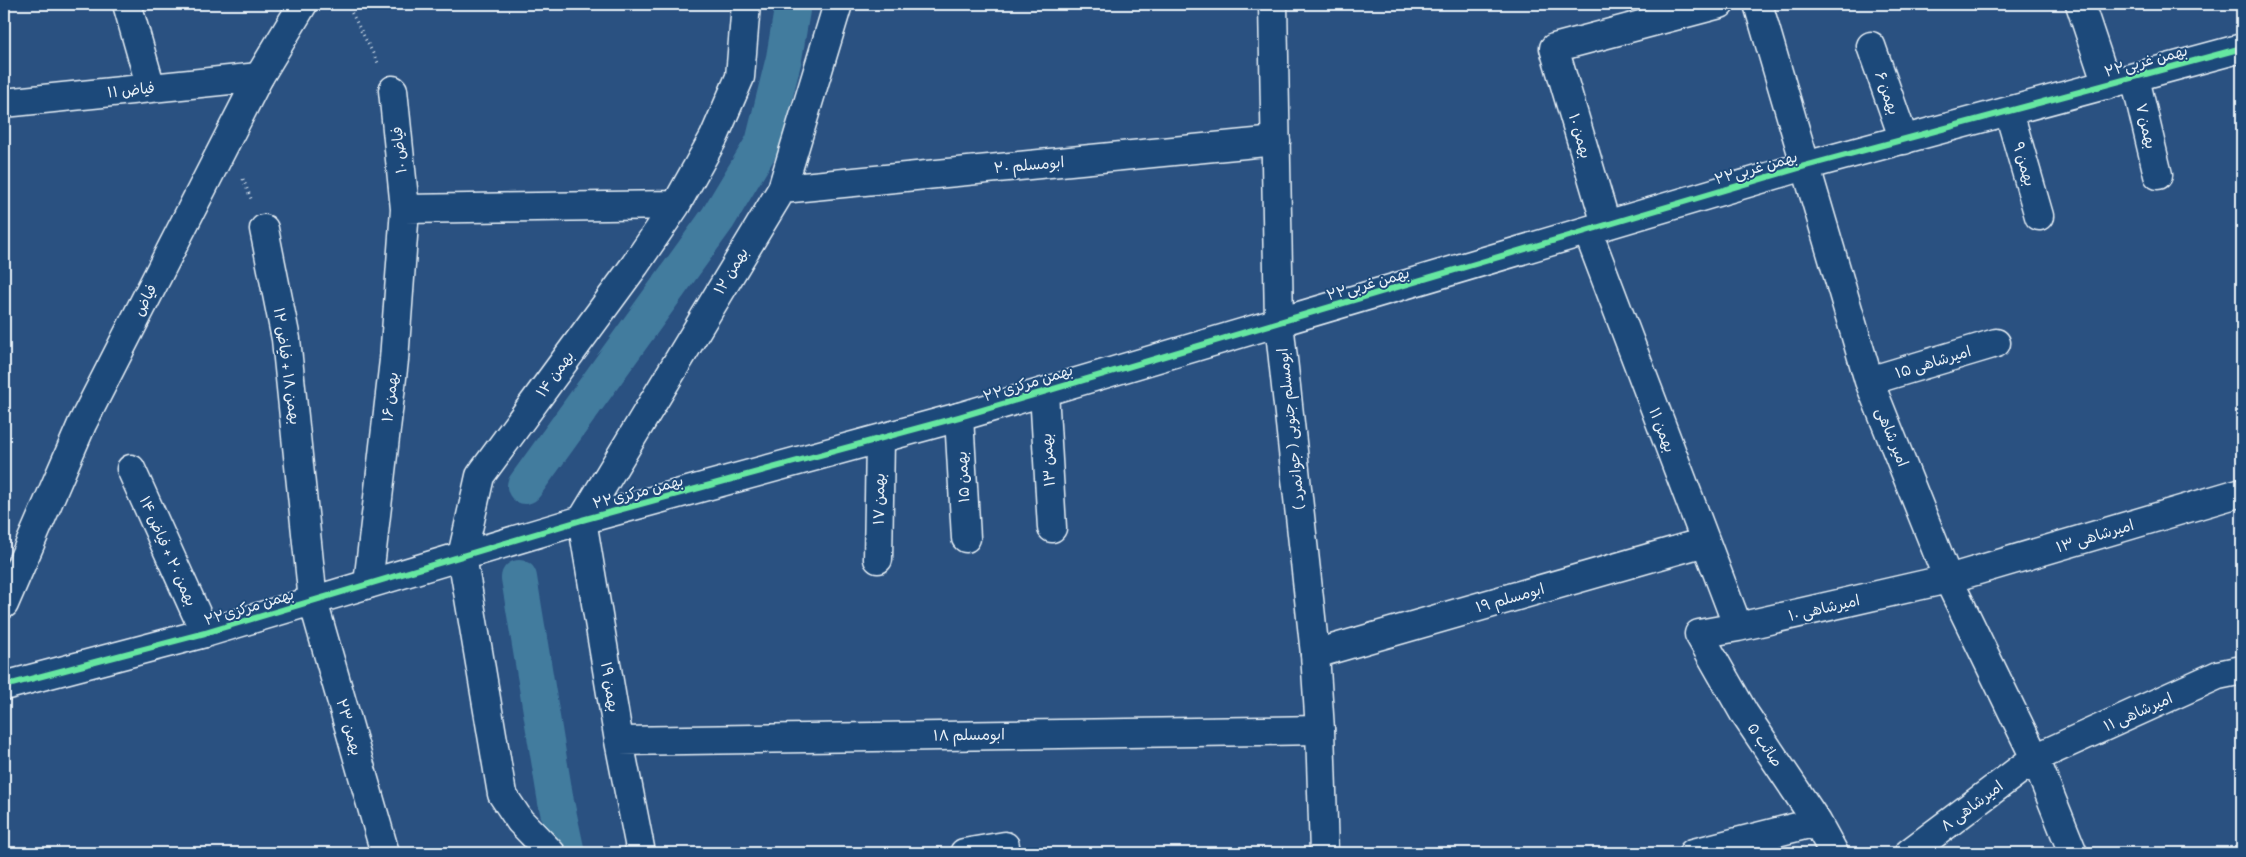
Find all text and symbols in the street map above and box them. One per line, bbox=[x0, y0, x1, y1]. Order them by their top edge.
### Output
street label: ۲۲بهمن غربی bbox=[2102, 39, 2190, 82]
street label: بهمن ۶ bbox=[1870, 68, 1905, 117]
street label: فیاض ۱۱ bbox=[106, 77, 156, 102]
street label: بهمن ۷ bbox=[2131, 101, 2162, 151]
street label: بهمن ۱۰ bbox=[1564, 111, 1597, 161]
street label: فیاض ۱۰ bbox=[386, 125, 411, 175]
street label: بهمن ۹ bbox=[2008, 139, 2041, 188]
street label: ۲۲بهمن غربی bbox=[1712, 146, 1800, 189]
street label: ابومسلم ۲۰ bbox=[993, 151, 1065, 180]
street label: بهمن ۱۲ bbox=[708, 243, 753, 298]
street label: ۲۲بهمن غربی bbox=[1324, 262, 1412, 305]
street label: فیاض bbox=[128, 280, 161, 319]
street label: بهمن ۱۸ + فیاض ۱۲ bbox=[269, 306, 306, 426]
street label: امیرشاهی ۱۵ bbox=[1892, 340, 1973, 383]
street label: بهمن ۱۴ bbox=[531, 346, 579, 401]
street label: ابومسلم جنوبی ( جوانمرد ) bbox=[1272, 347, 1311, 511]
street label: ۲۲بهمن مرکزی bbox=[980, 359, 1075, 406]
street label: بهمن ۱۶ bbox=[376, 371, 403, 423]
street label: بهمن ۱۱ bbox=[1644, 404, 1681, 455]
street label: امیر شاهی bbox=[1871, 404, 1914, 470]
street label: بهمن ۱۳ bbox=[1035, 433, 1060, 487]
street label: بهمن ۱۵ bbox=[951, 451, 974, 503]
street label: ۲۲بهمن مرکزی bbox=[590, 469, 686, 514]
street label: بهمن ۱۷ bbox=[868, 473, 889, 525]
street label: بهمن ۲۰ + فیاض ۱۴ bbox=[135, 492, 202, 609]
street label: امیرشاهی ۱۳ bbox=[2053, 514, 2136, 557]
street label: ابومسلم ۱۹ bbox=[1473, 578, 1547, 619]
street label: ۲۲بهمن مرکزی bbox=[201, 583, 296, 630]
street label: امیرشاهی ۱۰ bbox=[1786, 589, 1862, 626]
street label: بهمن ۱۹ bbox=[596, 660, 625, 714]
street label: امیرشاهی ۱۱ bbox=[2100, 687, 2176, 736]
street label: بهمن ۲۳ bbox=[331, 696, 368, 758]
street label: صائب ۵ bbox=[1743, 718, 1788, 771]
street label: ابومسلم ۱۸ bbox=[933, 723, 1005, 748]
street label: امیرشاهی ۸ bbox=[1936, 775, 2007, 836]

